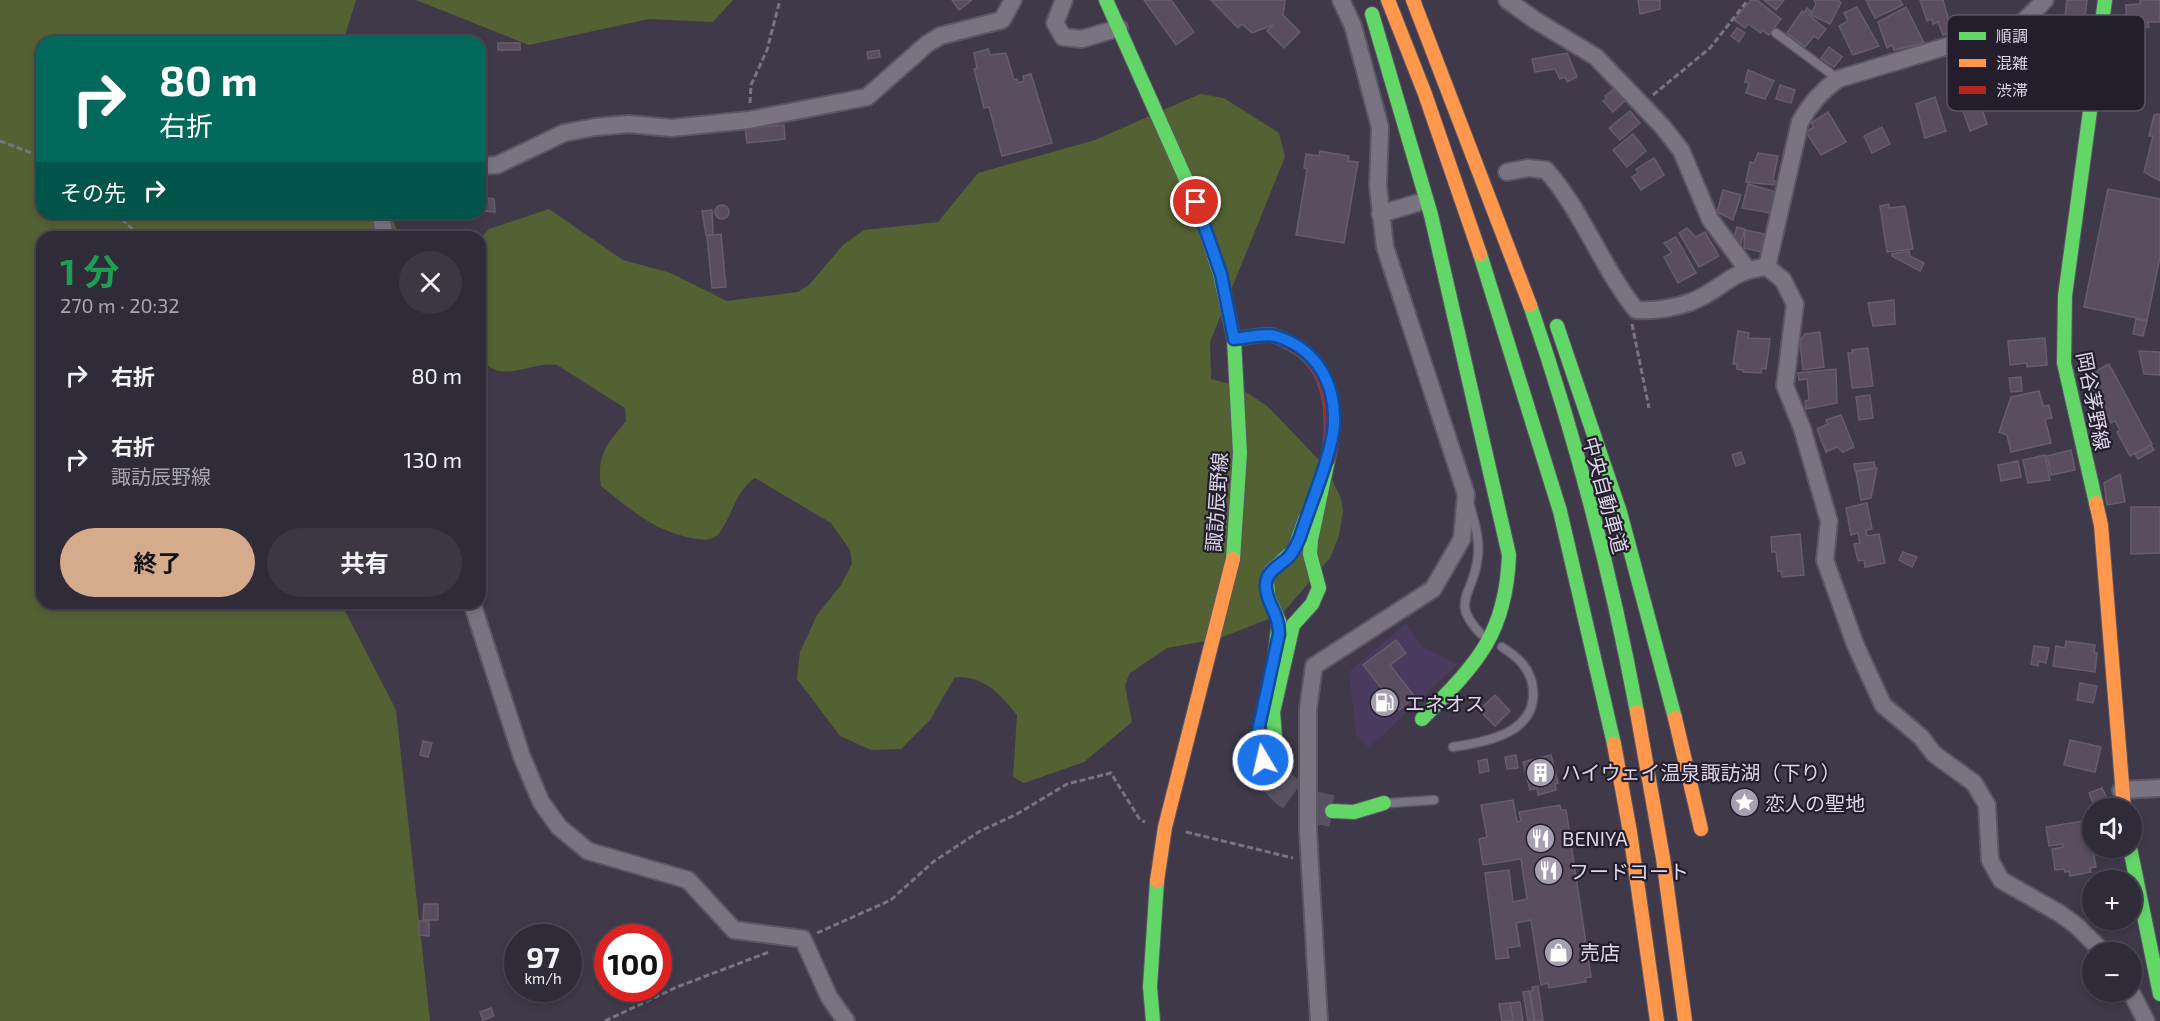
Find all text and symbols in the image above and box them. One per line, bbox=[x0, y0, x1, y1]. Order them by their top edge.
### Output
legend bbox=[1947, 15, 2145, 111]
text: 順調 bbox=[1996, 26, 2028, 45]
text: 混雑 bbox=[1996, 53, 2028, 72]
text: 80 m bbox=[159, 54, 258, 104]
icon: right bbox=[60, 60, 138, 138]
text: 渋滞 bbox=[1996, 80, 2028, 99]
text: 右折 bbox=[159, 109, 213, 141]
icon: right bbox=[138, 174, 171, 207]
pin bbox=[1170, 176, 1221, 227]
text: その先 bbox=[60, 179, 126, 205]
icon: arrive bbox=[1179, 185, 1212, 218]
text: 1 分 bbox=[60, 249, 119, 292]
button: close bbox=[399, 251, 462, 314]
text: 270 m · 20:32 bbox=[60, 293, 180, 317]
street label: 岡谷茅野線 bbox=[2073, 350, 2115, 452]
icon: right bbox=[60, 359, 93, 392]
text: 80 m bbox=[411, 362, 462, 388]
text: 右折 bbox=[111, 363, 155, 389]
text: 右折 bbox=[111, 433, 155, 459]
street label: 中央自動車道 bbox=[1579, 434, 1633, 556]
icon: right bbox=[60, 443, 93, 476]
text: 130 m bbox=[404, 446, 462, 472]
street label: 諏訪辰野線 bbox=[1201, 451, 1231, 553]
text: 諏訪辰野線 bbox=[111, 464, 211, 488]
button: 終了 bbox=[60, 528, 255, 597]
button: 共有 bbox=[267, 528, 462, 597]
fuel station icon: エネオス bbox=[1368, 687, 1400, 719]
place label: エネオス bbox=[1405, 691, 1485, 715]
position arrow bbox=[1231, 728, 1295, 792]
building icon: ハイウェイ温泉諏訪湖（下り） bbox=[1524, 756, 1556, 788]
place label: ハイウェイ温泉諏訪湖（下り） bbox=[1561, 760, 1841, 784]
place icon: 恋人の聖地 bbox=[1728, 787, 1760, 819]
place label: 恋人の聖地 bbox=[1765, 791, 1865, 815]
map controls bbox=[2082, 798, 2142, 1002]
button: sound bbox=[2082, 798, 2142, 858]
restaurant icon: BENIYA bbox=[1525, 822, 1557, 854]
place label: BENIYA bbox=[1562, 826, 1628, 850]
restaurant icon: フードコート bbox=[1532, 855, 1564, 887]
place label: フードコート bbox=[1569, 859, 1689, 883]
button: + bbox=[2082, 870, 2142, 930]
speed limit sign: 100 bbox=[594, 924, 672, 1002]
shop icon: 売店 bbox=[1543, 936, 1575, 968]
text: 97 bbox=[526, 938, 560, 974]
place label: 売店 bbox=[1580, 940, 1620, 964]
button: − bbox=[2082, 942, 2142, 1002]
text: km/h bbox=[524, 969, 562, 987]

